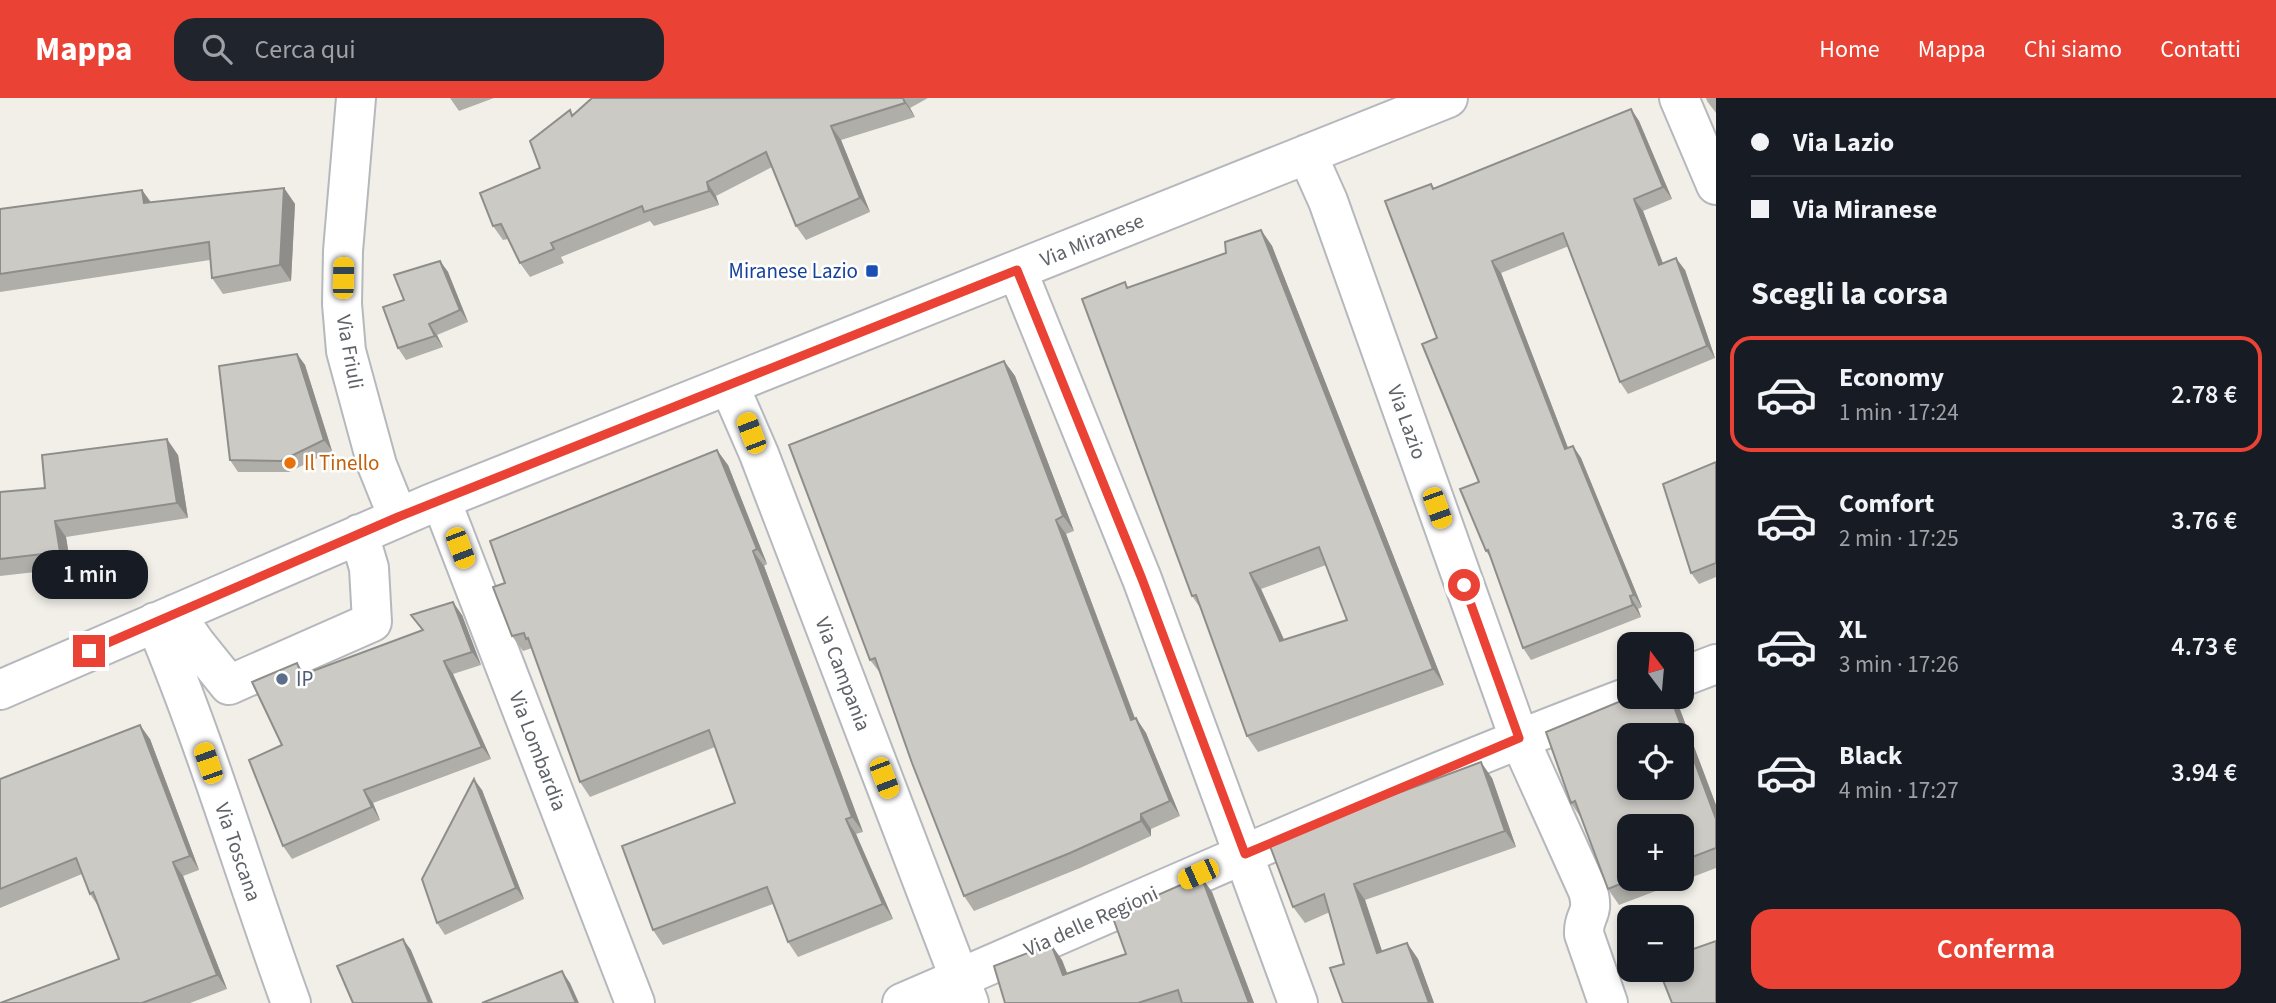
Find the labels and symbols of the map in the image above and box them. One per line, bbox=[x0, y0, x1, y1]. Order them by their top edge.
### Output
street label: Via Miranese bbox=[1036, 206, 1148, 274]
place label: Miranese Lazio bbox=[729, 256, 858, 286]
car bbox=[333, 257, 354, 299]
marker: Miranese Lazio bbox=[864, 263, 880, 279]
street label: Via Friuli bbox=[329, 312, 371, 392]
street label: Via Lazio bbox=[1380, 381, 1434, 463]
car bbox=[734, 410, 769, 456]
place label: Il Tinello bbox=[304, 448, 380, 478]
marker: Il Tinello bbox=[282, 455, 298, 471]
car bbox=[1420, 485, 1455, 531]
car bbox=[443, 525, 478, 571]
callout: 1 min bbox=[31, 550, 147, 598]
route start bbox=[1448, 569, 1480, 601]
street label: Via Campania bbox=[808, 613, 878, 735]
north arrow bbox=[1617, 632, 1694, 709]
route end bbox=[73, 635, 105, 667]
place label: IP bbox=[296, 664, 313, 694]
marker: IP bbox=[274, 671, 290, 687]
street label: Via Lombardia bbox=[501, 687, 575, 815]
car bbox=[192, 740, 225, 786]
car bbox=[867, 755, 902, 801]
street label: Via Toscana bbox=[207, 799, 269, 905]
car bbox=[1175, 856, 1222, 892]
street label: Via delle Regioni bbox=[1019, 878, 1163, 964]

